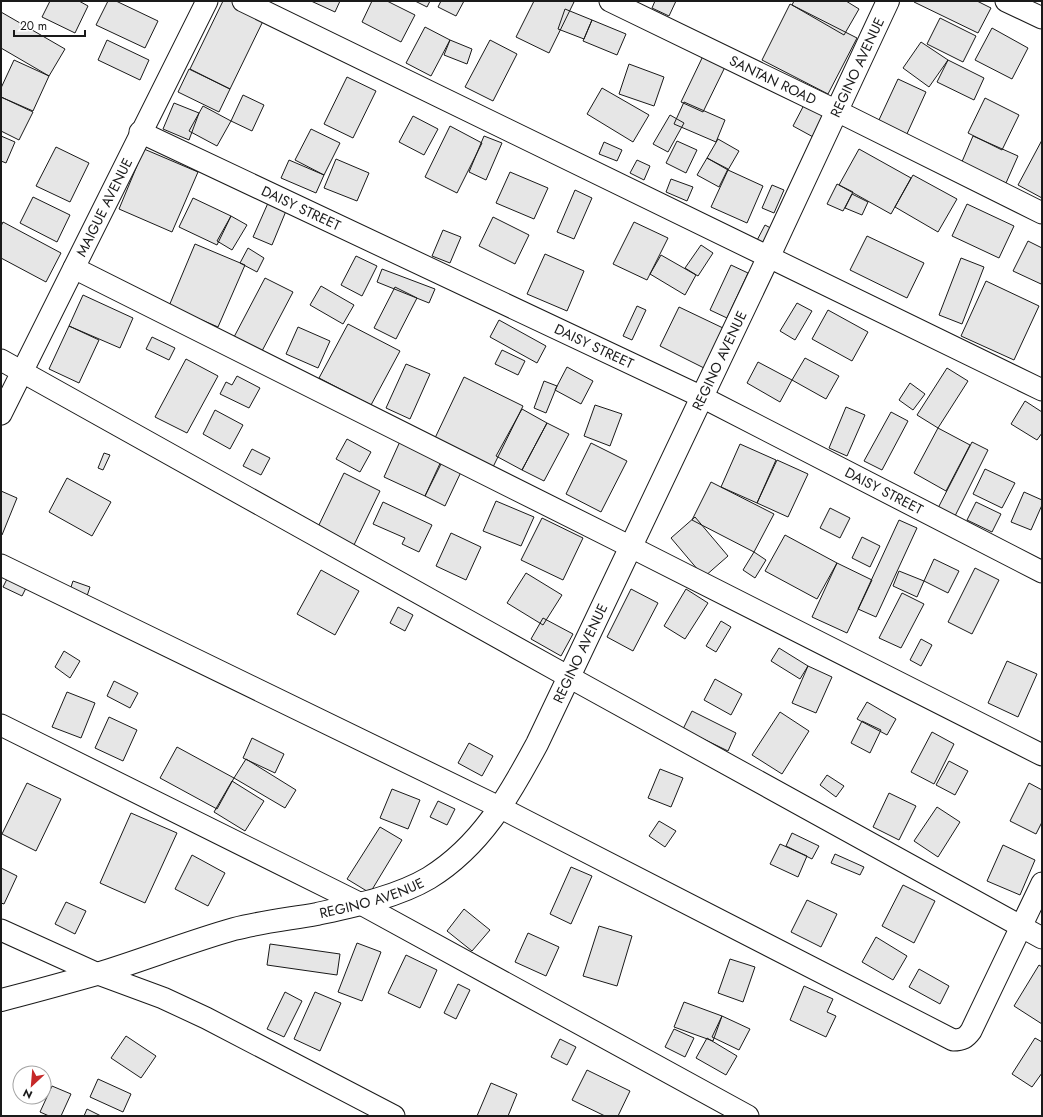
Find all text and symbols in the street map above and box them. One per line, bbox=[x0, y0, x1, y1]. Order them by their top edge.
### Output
scale bar bbox=[14, 12, 85, 38]
street label: REGINO AVENUE bbox=[825, 14, 889, 121]
text: 20 m bbox=[20, 17, 47, 35]
street label: SANTAN ROAD bbox=[726, 50, 820, 110]
street label: MAIGUE AVENUE bbox=[71, 155, 137, 260]
street label: DAISY STREET bbox=[258, 181, 344, 235]
street label: REGINO AVENUE bbox=[687, 307, 752, 414]
street label: DAISY STREET bbox=[551, 319, 637, 374]
street label: DAISY STREET bbox=[841, 462, 927, 519]
street label: REGINO AVENUE bbox=[548, 600, 612, 706]
street label: REGINO AVENUE bbox=[317, 873, 427, 923]
north arrow bbox=[12, 1065, 52, 1105]
text: N bbox=[20, 1085, 35, 1103]

